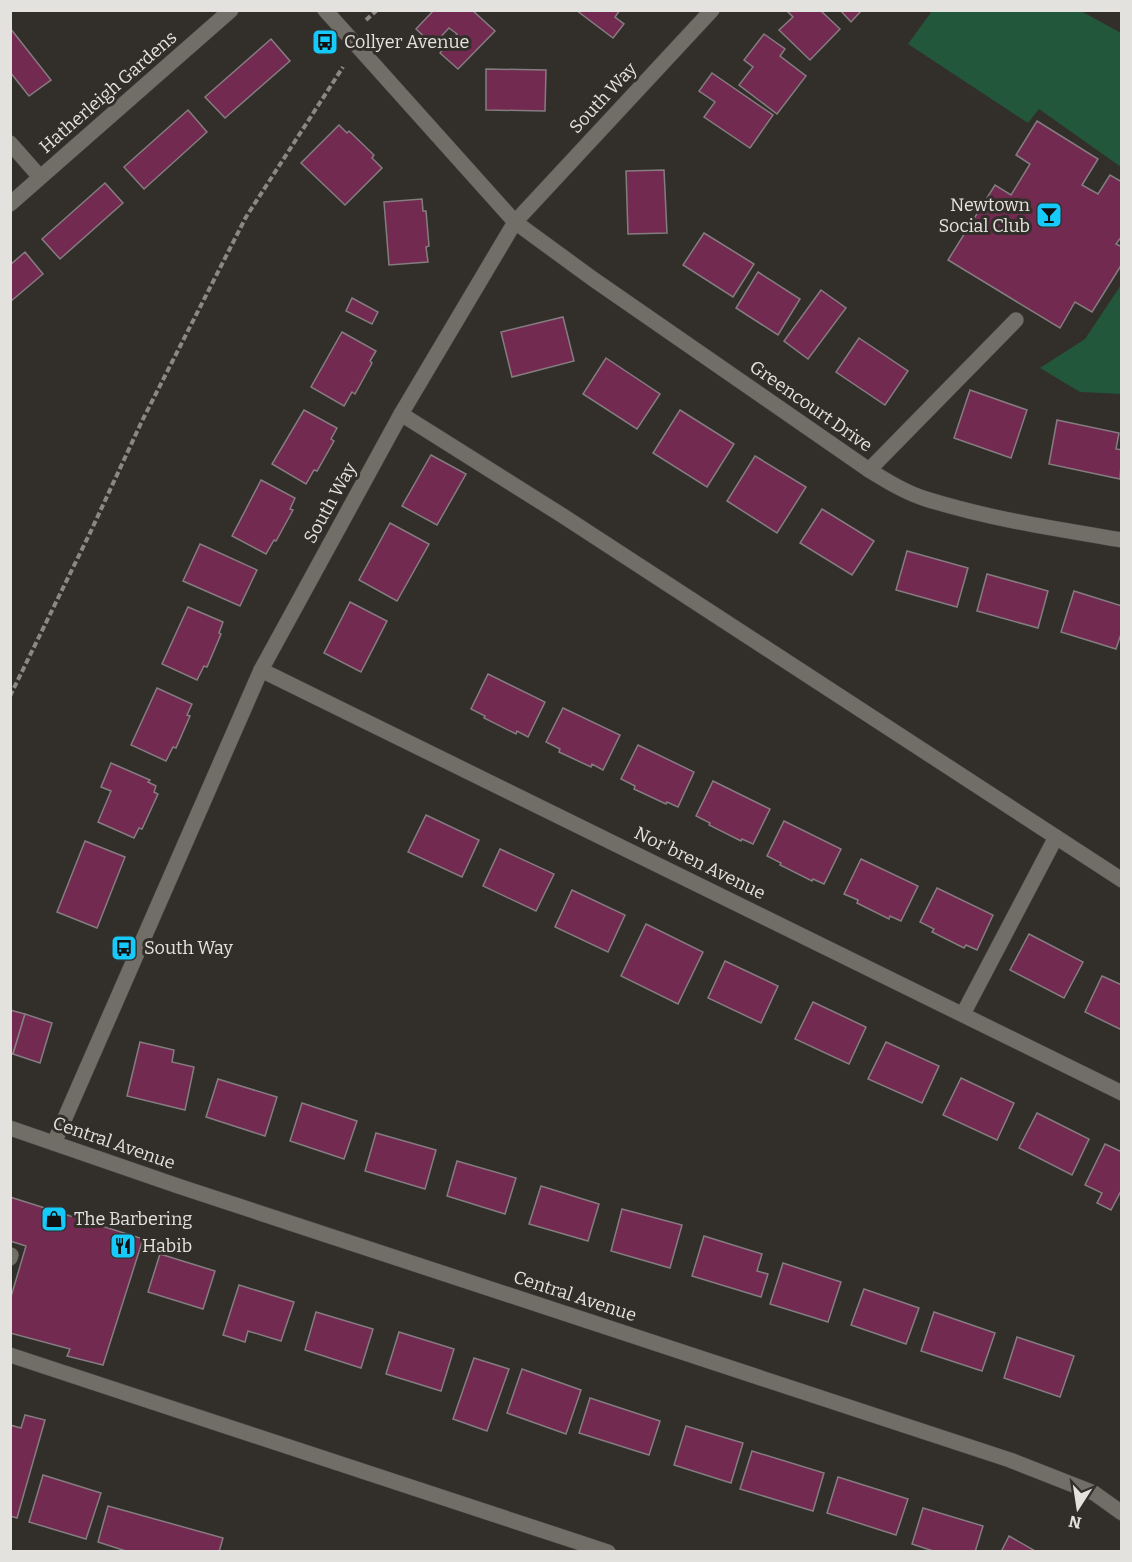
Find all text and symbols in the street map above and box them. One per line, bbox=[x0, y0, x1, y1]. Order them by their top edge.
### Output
street label: Hatherleigh Gardens bbox=[35, 26, 181, 158]
bus stop icon: Collyer Avenue bbox=[310, 27, 340, 57]
place label: Collyer Avenue bbox=[344, 31, 469, 53]
street label: South Way bbox=[565, 58, 642, 138]
place label: Newtown Social Club bbox=[938, 194, 1031, 237]
bar icon: Newtown Social Club bbox=[1034, 200, 1064, 230]
street label: Greencourt Drive bbox=[745, 355, 877, 457]
street label: South Way bbox=[299, 458, 361, 547]
street label: Nor'bren Avenue bbox=[631, 822, 769, 904]
bus stop icon: South Way bbox=[109, 933, 139, 963]
place label: South Way bbox=[144, 937, 233, 959]
street label: Central Avenue bbox=[50, 1112, 178, 1174]
shop icon: The Barbering bbox=[39, 1204, 69, 1234]
place label: The Barbering bbox=[74, 1208, 192, 1230]
restaurant icon: Habib bbox=[108, 1231, 138, 1261]
place label: Habib bbox=[142, 1235, 192, 1257]
street label: Central Avenue bbox=[511, 1266, 639, 1326]
north arrow bbox=[1048, 1478, 1108, 1538]
text: N bbox=[1067, 1512, 1083, 1533]

